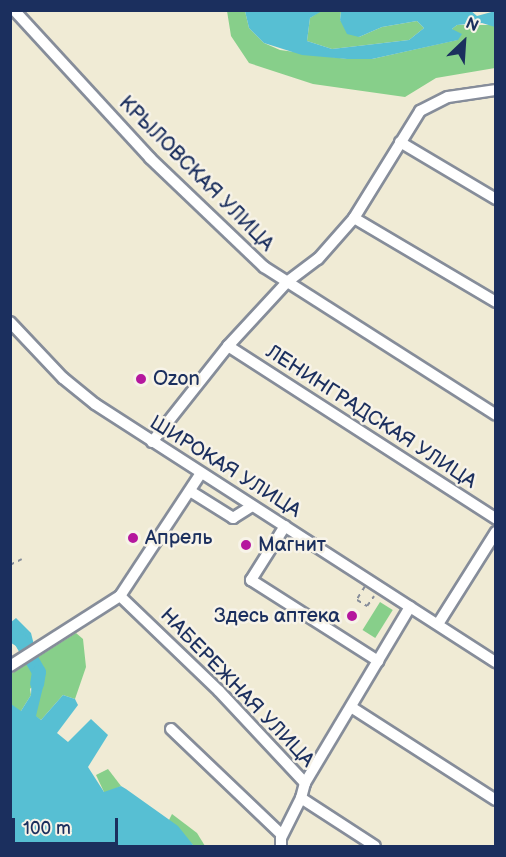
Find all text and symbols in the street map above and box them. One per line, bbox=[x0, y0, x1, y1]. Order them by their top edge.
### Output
north arrow bbox=[434, 12, 494, 72]
text: N bbox=[462, 14, 481, 36]
street label: КРЫЛОВСКАЯ УЛИЦА bbox=[114, 92, 278, 256]
street label: ЛЕНИНГРАДСКАЯ УЛИЦА bbox=[261, 340, 481, 494]
place label: Ozon bbox=[153, 367, 200, 391]
marker: Ozon bbox=[134, 372, 148, 386]
street label: ШИРОКАЯ УЛИЦА bbox=[145, 411, 305, 523]
place label: Апрель bbox=[145, 526, 212, 550]
marker: Апрель bbox=[126, 531, 140, 545]
place label: Магнит bbox=[258, 533, 326, 557]
marker: Магнит bbox=[239, 538, 253, 552]
street label: НАБЕРЕЖНАЯ УЛИЦА bbox=[155, 604, 319, 772]
place label: Здесь аптека bbox=[214, 604, 340, 628]
marker: Здесь аптека bbox=[345, 609, 359, 623]
scale bar bbox=[15, 806, 122, 844]
text: 100 m bbox=[23, 818, 71, 839]

